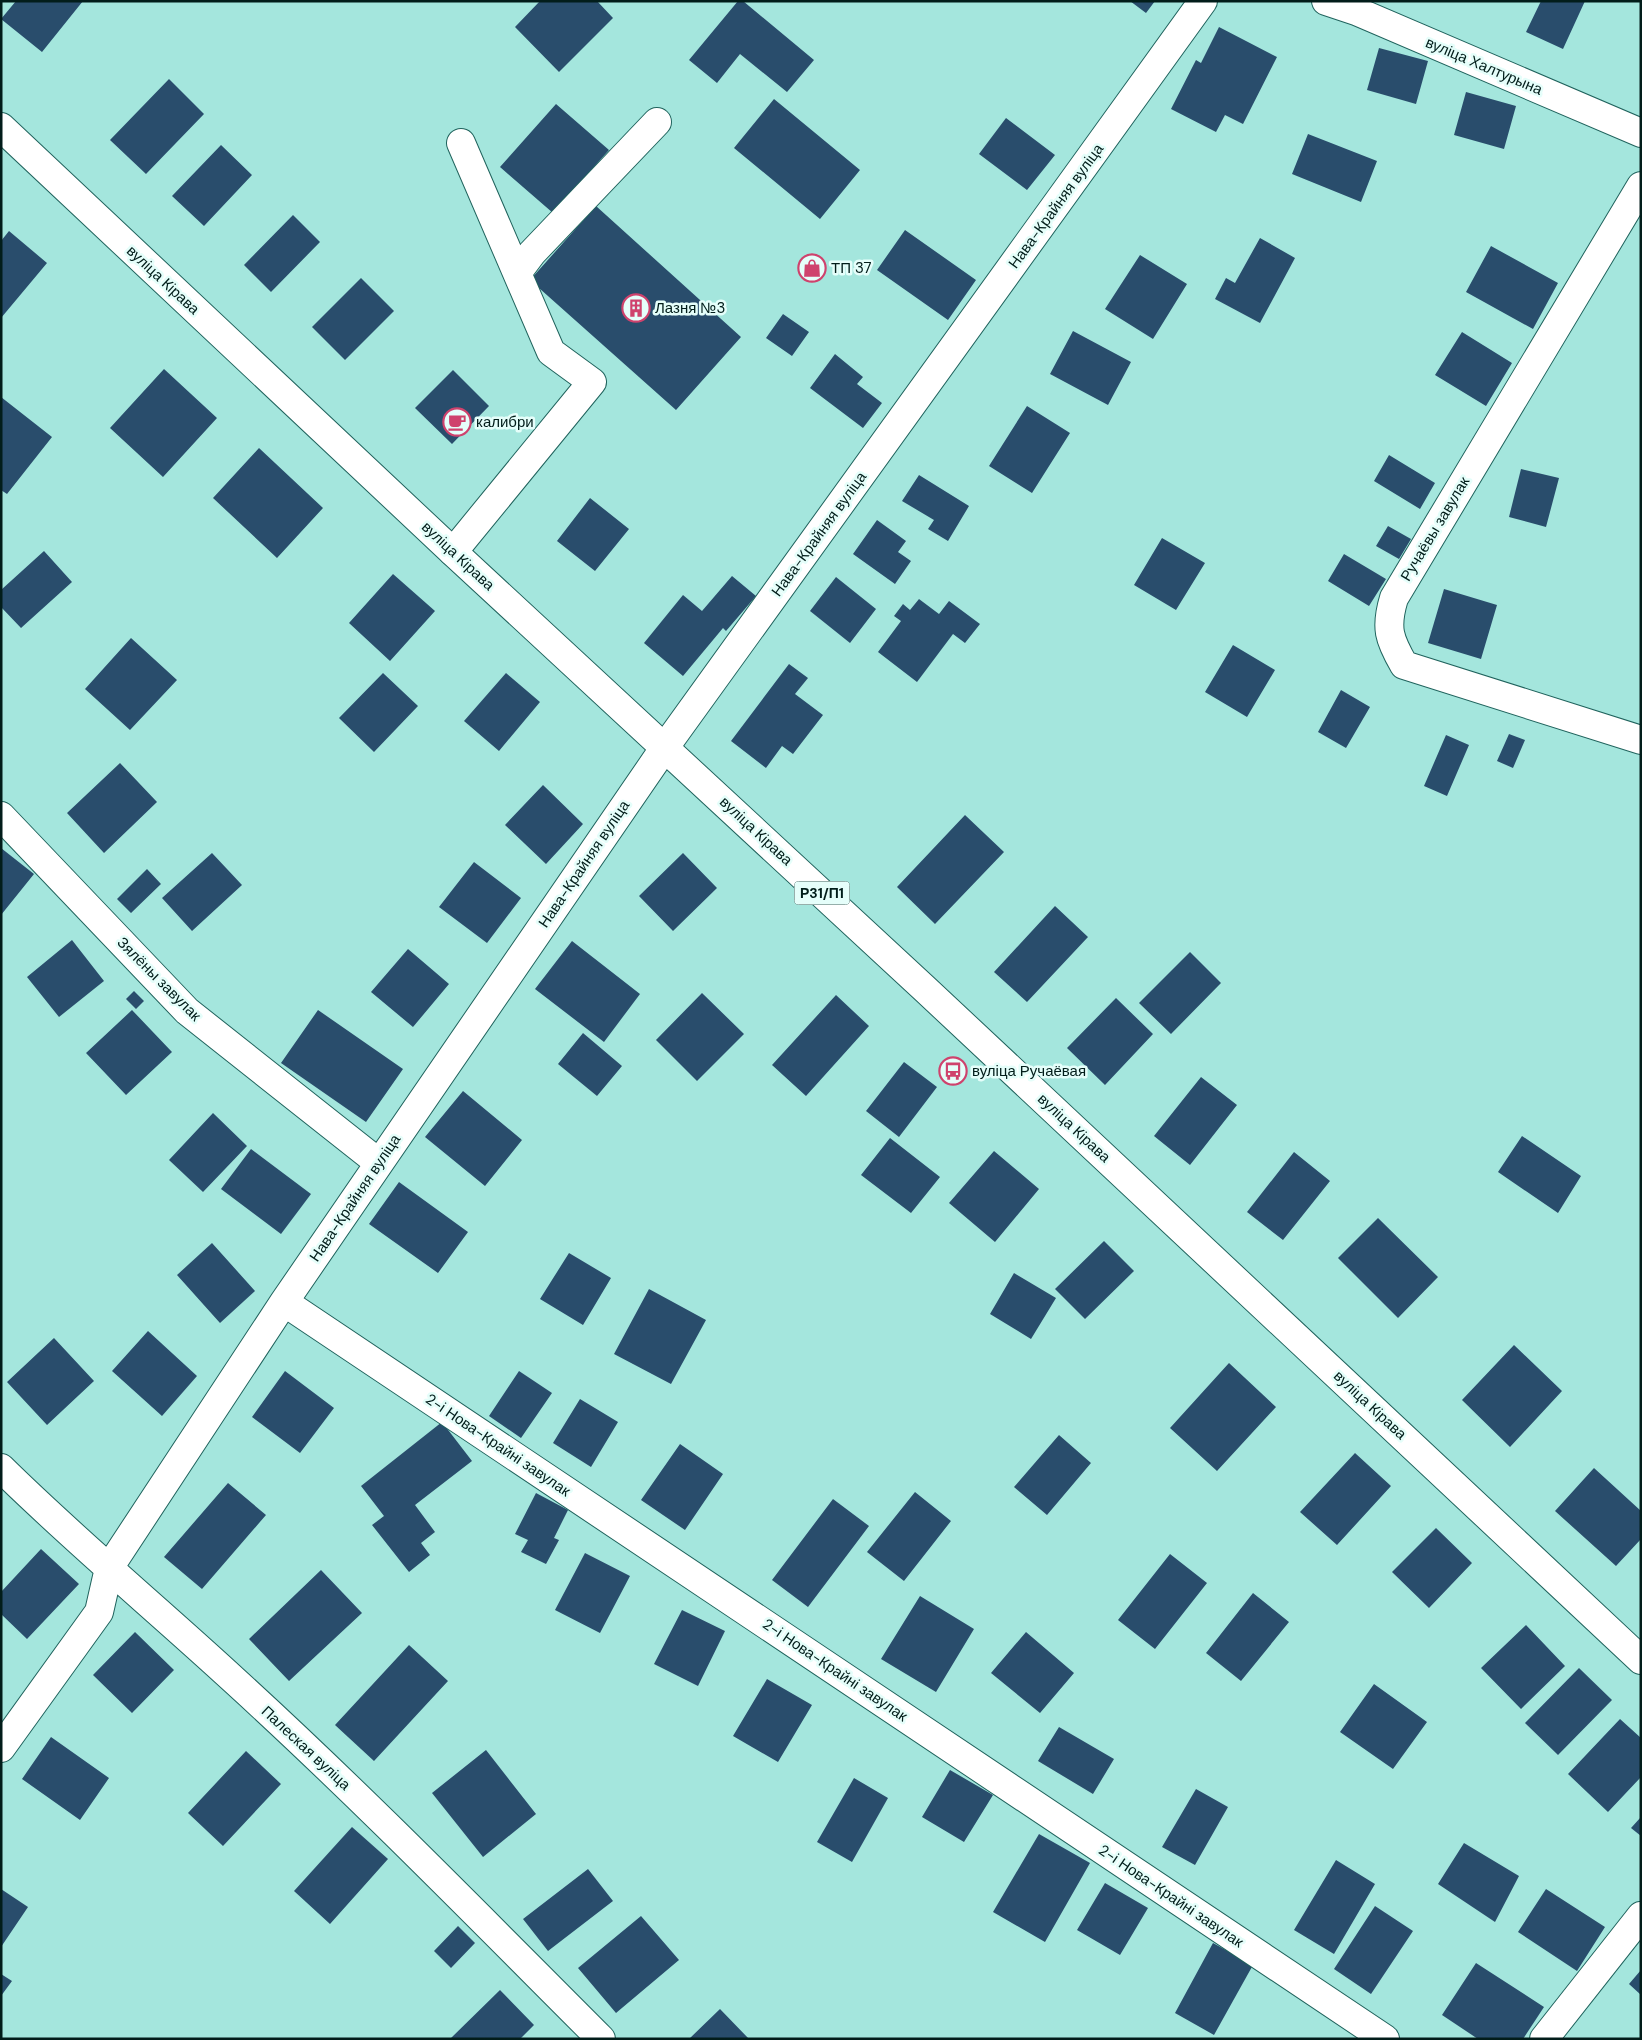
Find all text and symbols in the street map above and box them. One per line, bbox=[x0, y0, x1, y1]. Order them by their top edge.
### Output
street label: вуліца Халтурына bbox=[1423, 32, 1546, 100]
street label: Нава-Крайняя вуліца bbox=[1004, 139, 1108, 272]
street label: вуліца Кірава bbox=[122, 241, 204, 319]
shop icon: ТП 37 bbox=[797, 253, 827, 283]
place label: ТП 37 bbox=[831, 258, 872, 278]
building icon: Лазня №3 bbox=[621, 293, 651, 323]
place label: Лазня №3 bbox=[655, 298, 725, 318]
cafe icon: калибри bbox=[442, 407, 472, 437]
place label: калибри bbox=[476, 412, 534, 432]
street label: Нава-Крайняя вуліца bbox=[767, 467, 871, 600]
street label: Ручаёвы завулак bbox=[1396, 473, 1474, 585]
street label: вуліца Кірава bbox=[417, 517, 499, 595]
street label: вуліца Кірава bbox=[715, 792, 797, 870]
street label: Нава-Крайняя вуліца bbox=[534, 796, 634, 932]
road number: Р31/П1 bbox=[794, 881, 850, 904]
street label: Зялёны завулак bbox=[113, 933, 206, 1026]
bus stop icon: вуліца Ручаёвая bbox=[938, 1056, 968, 1086]
place label: вуліца Ручаёвая bbox=[972, 1061, 1086, 1081]
street label: вуліца Кірава bbox=[1033, 1089, 1115, 1167]
street label: Нава-Крайняя вуліца bbox=[305, 1130, 405, 1266]
street label: вуліца Кірава bbox=[1329, 1366, 1411, 1444]
street label: 2-і Нова-Крайні завулак bbox=[422, 1389, 575, 1501]
street label: 2-і Нова-Крайні завулак bbox=[759, 1614, 912, 1726]
street label: Палеская вуліца bbox=[257, 1702, 355, 1795]
street label: 2-і Нова-Крайні завулак bbox=[1095, 1840, 1248, 1952]

